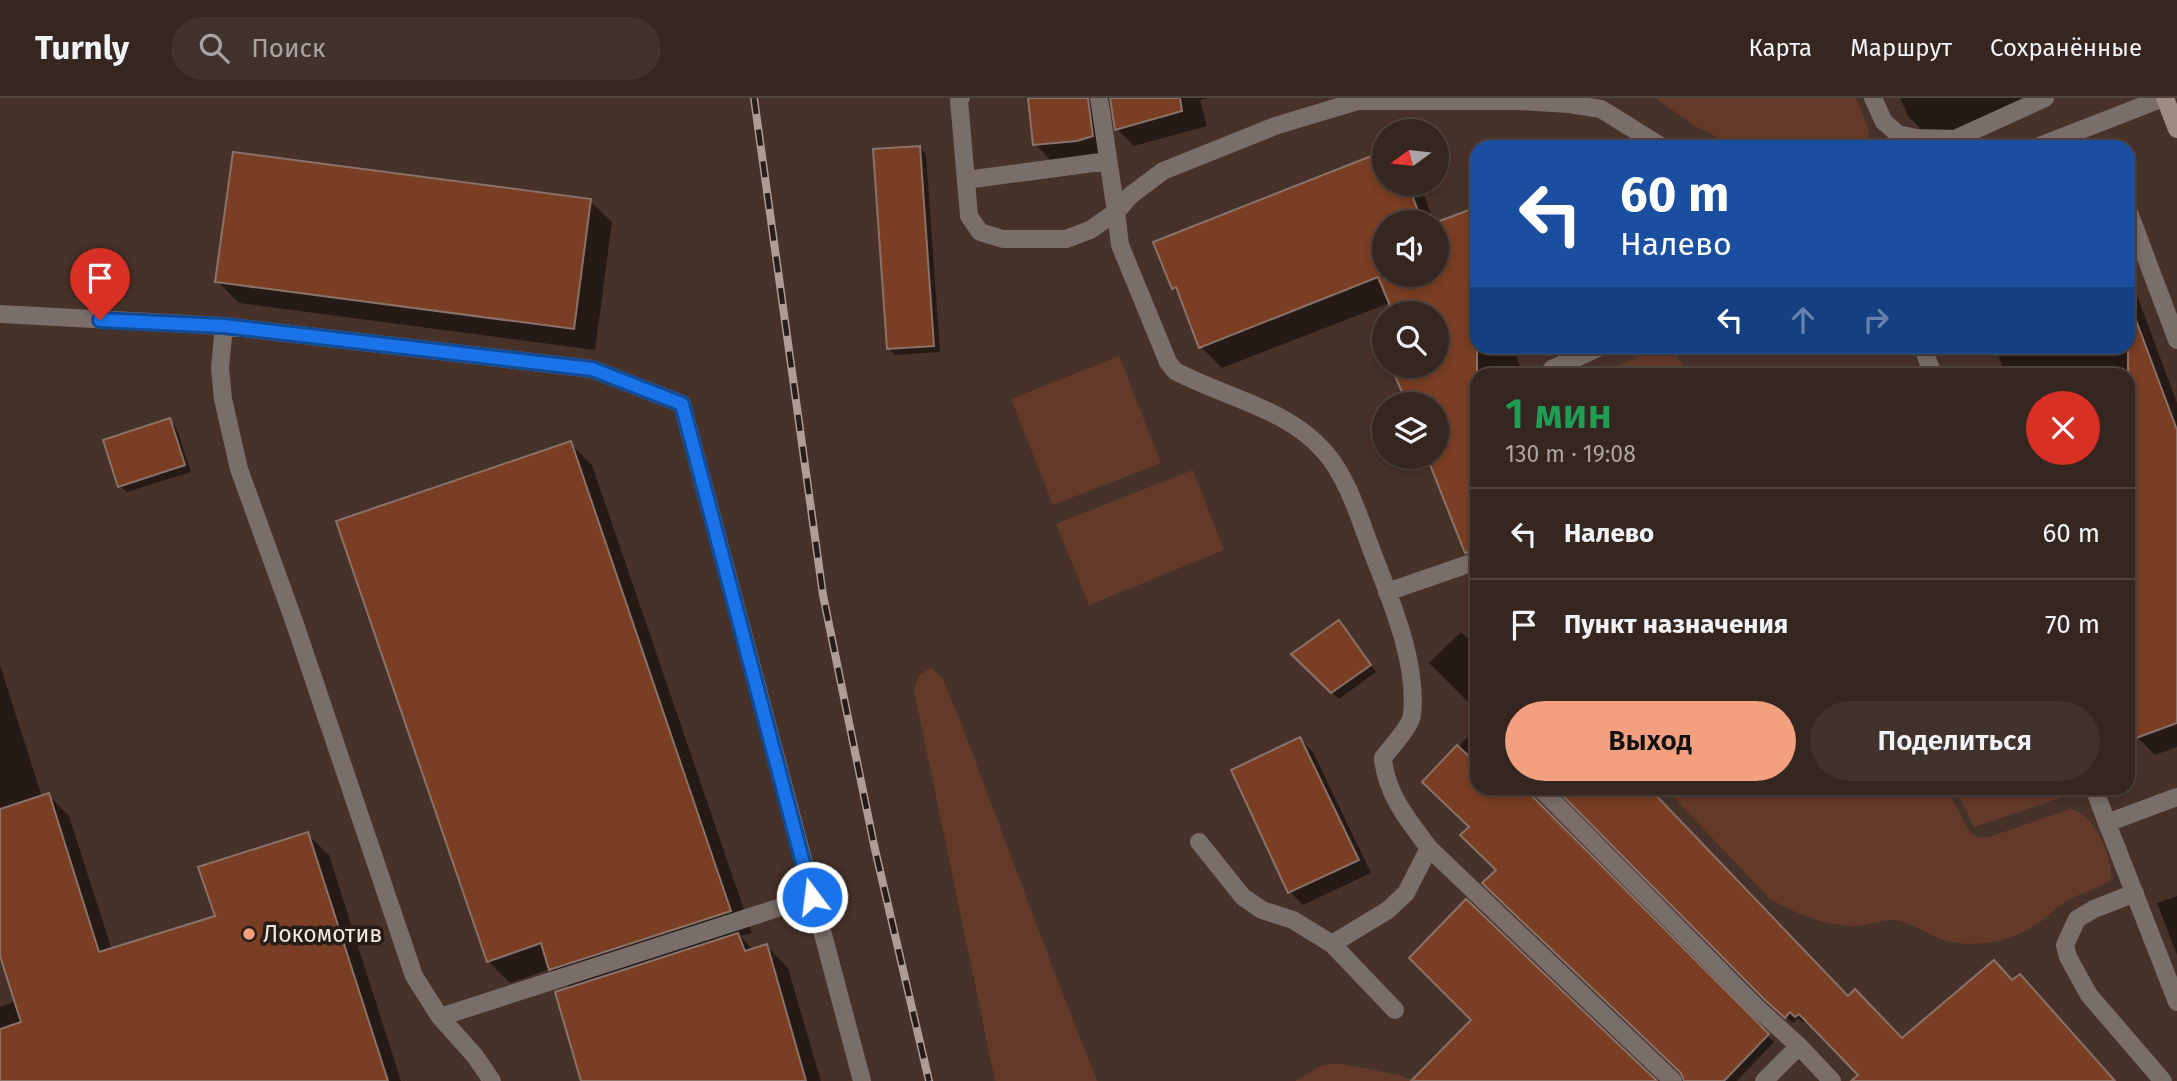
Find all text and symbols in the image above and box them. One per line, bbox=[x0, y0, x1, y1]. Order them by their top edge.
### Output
search box bbox=[171, 17, 661, 80]
text: Turnly bbox=[35, 28, 129, 68]
icon: search bbox=[195, 29, 233, 67]
text: Поиск bbox=[251, 33, 325, 64]
text: Карта bbox=[1749, 34, 1812, 62]
text: Маршрут bbox=[1850, 34, 1952, 62]
text: Сохранённые bbox=[1990, 34, 2142, 62]
north arrow bbox=[1372, 119, 1449, 196]
map controls bbox=[1372, 119, 1449, 469]
text: 60 m bbox=[1620, 165, 1729, 224]
icon: left bbox=[1505, 168, 1596, 259]
button: sound bbox=[1372, 210, 1449, 287]
text: Налево bbox=[1620, 225, 1732, 263]
pin bbox=[70, 248, 130, 320]
icon: arrive bbox=[81, 259, 119, 297]
button: search bbox=[1372, 301, 1449, 378]
icon: left bbox=[1711, 301, 1749, 339]
icon: ahead bbox=[1784, 301, 1822, 339]
icon: right bbox=[1857, 301, 1895, 339]
text: 1 мин bbox=[1505, 389, 1612, 439]
button: close bbox=[2026, 391, 2100, 465]
button: layers bbox=[1372, 392, 1449, 469]
text: 130 m · 19:08 bbox=[1505, 440, 1636, 468]
icon: left bbox=[1505, 515, 1543, 553]
text: Налево bbox=[1564, 518, 1654, 549]
text: 60 m bbox=[2042, 518, 2100, 549]
icon: arrive bbox=[1505, 606, 1543, 644]
text: Пункт назначения bbox=[1564, 609, 1788, 640]
text: 70 m bbox=[2045, 609, 2100, 640]
button: Выход bbox=[1505, 701, 1796, 781]
button: Поделиться bbox=[1810, 701, 2100, 781]
position arrow bbox=[775, 860, 849, 934]
place label: Локомотив bbox=[263, 920, 382, 948]
marker: Локомотив bbox=[241, 926, 257, 942]

